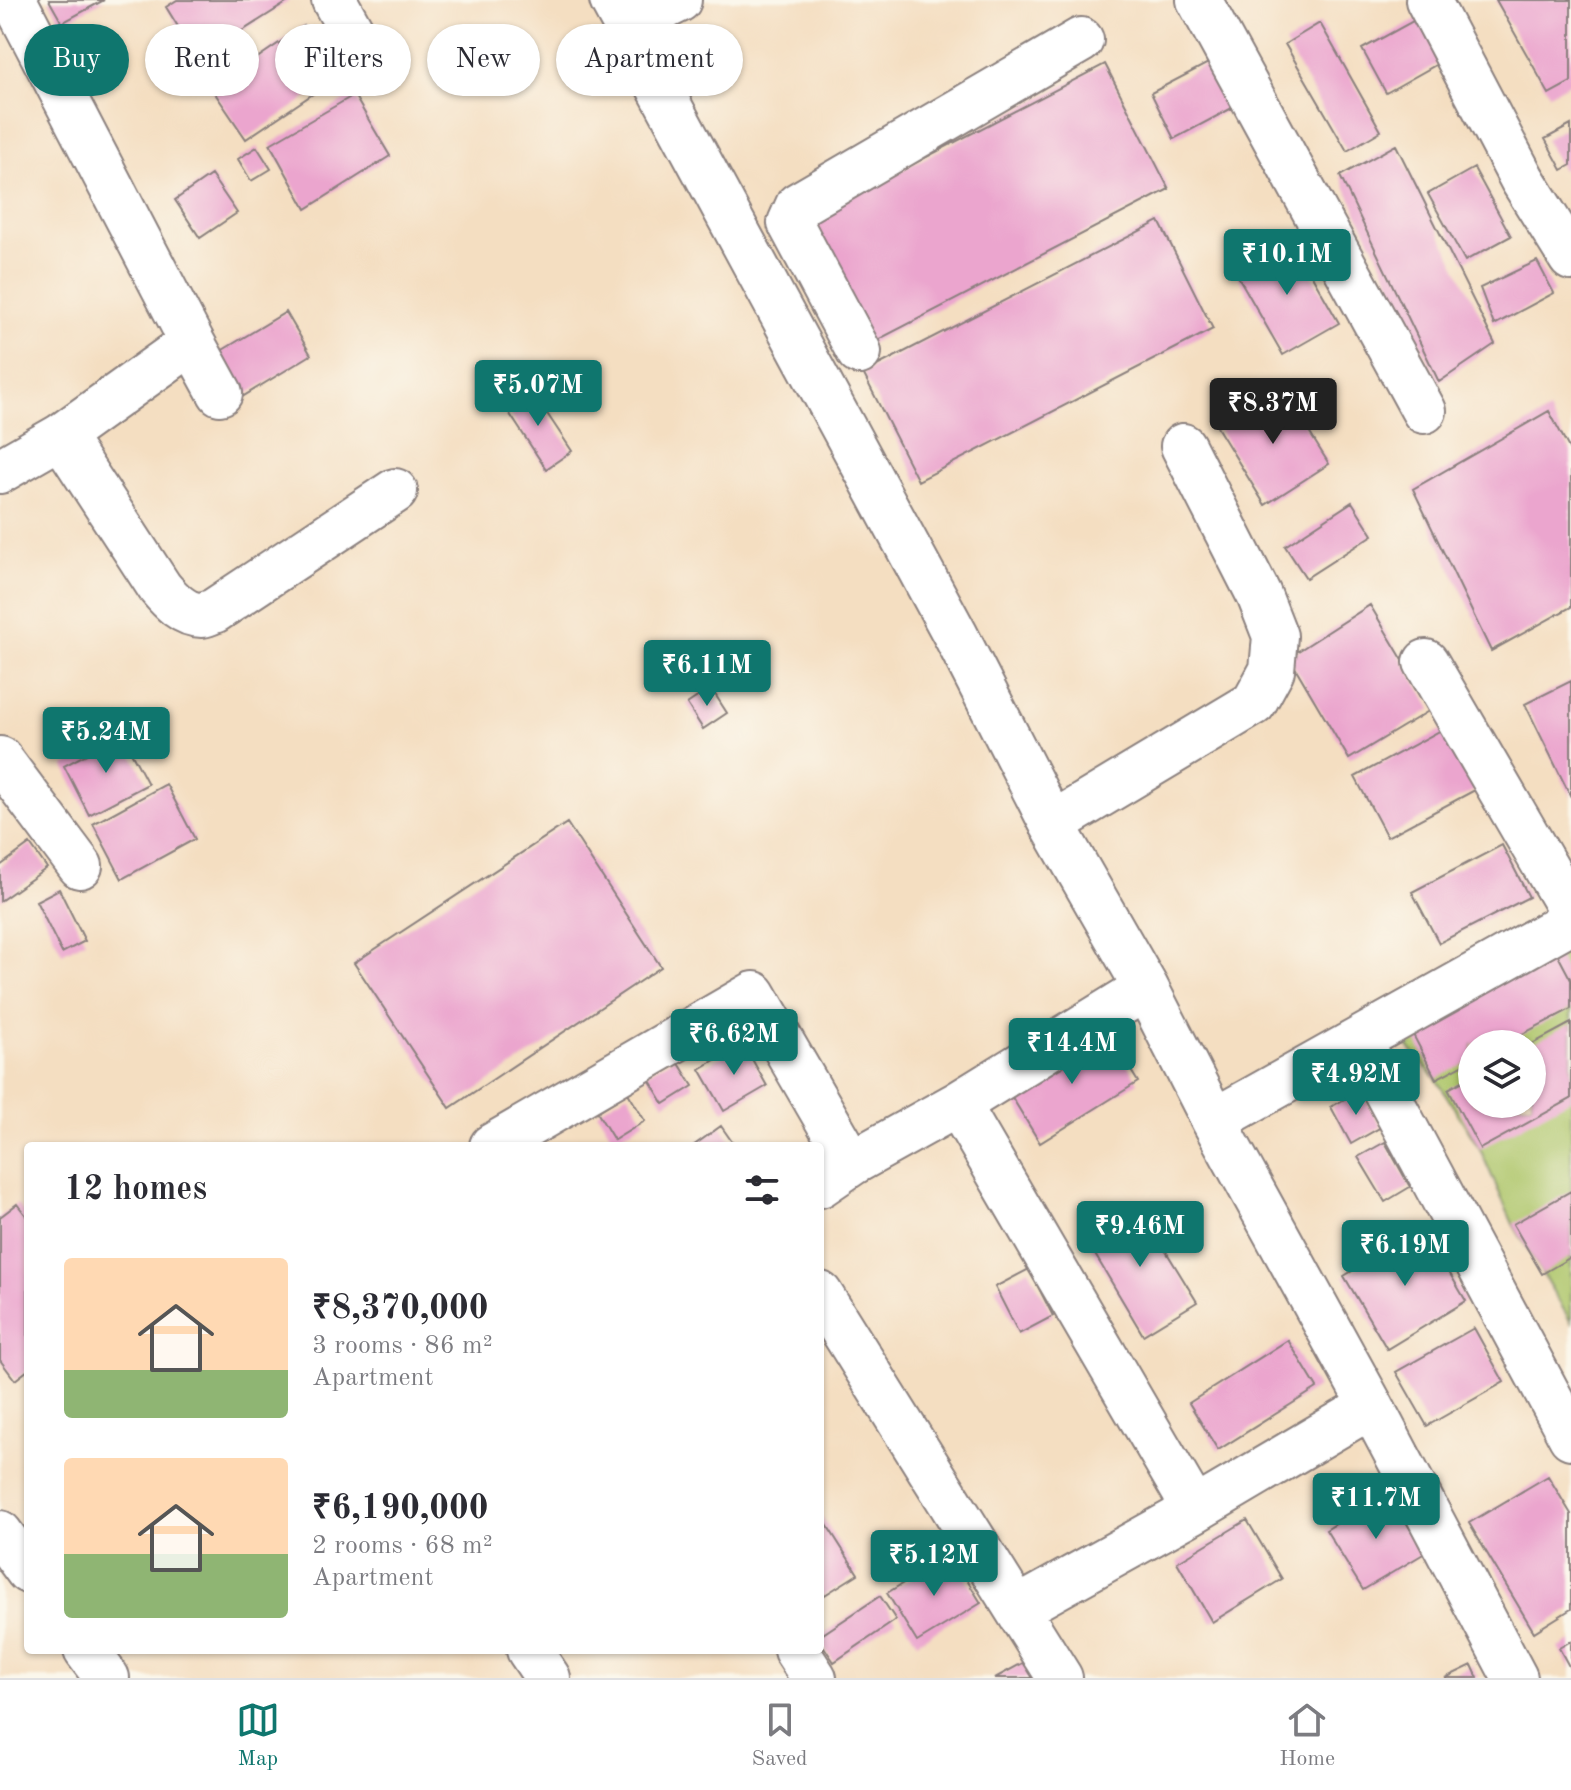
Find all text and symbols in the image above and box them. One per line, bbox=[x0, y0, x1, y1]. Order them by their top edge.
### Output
chip: Buy bbox=[24, 24, 129, 96]
chip: Rent bbox=[145, 24, 259, 96]
chip: Filters bbox=[275, 24, 411, 96]
chip: New bbox=[427, 24, 540, 96]
chip: Apartment bbox=[556, 24, 743, 96]
pin: ₹10.1M bbox=[1222, 229, 1352, 297]
text: ₹10.1M bbox=[1242, 242, 1332, 268]
pin: ₹5.07M bbox=[473, 360, 603, 428]
text: ₹5.07M bbox=[493, 373, 583, 399]
pin: ₹8.37M bbox=[1208, 378, 1338, 446]
text: ₹8.37M bbox=[1228, 391, 1318, 417]
pin: ₹6.11M bbox=[642, 640, 772, 708]
text: ₹6.11M bbox=[662, 653, 752, 679]
pin: ₹5.24M bbox=[41, 707, 171, 775]
text: ₹5.24M bbox=[61, 720, 151, 746]
pin: ₹6.62M bbox=[669, 1009, 799, 1077]
pin: ₹14.4M bbox=[1007, 1018, 1137, 1086]
text: ₹6.62M bbox=[689, 1022, 779, 1048]
map controls bbox=[1458, 1030, 1546, 1118]
button: layers bbox=[1458, 1030, 1546, 1118]
text: ₹14.4M bbox=[1027, 1031, 1117, 1057]
pin: ₹4.92M bbox=[1291, 1049, 1421, 1117]
text: ₹4.92M bbox=[1311, 1062, 1401, 1088]
icon: filters bbox=[740, 1168, 784, 1212]
text: 12 homes bbox=[64, 1173, 207, 1207]
pin: ₹9.46M bbox=[1075, 1201, 1205, 1269]
text: ₹9.46M bbox=[1095, 1214, 1185, 1240]
pin: ₹6.19M bbox=[1340, 1220, 1470, 1288]
text: ₹6.19M bbox=[1360, 1233, 1450, 1259]
icon: home bbox=[128, 1290, 224, 1386]
text: ₹8,370,000 bbox=[312, 1292, 489, 1326]
text: 3 rooms · 86 m² bbox=[312, 1333, 493, 1359]
text: Apartment bbox=[312, 1365, 434, 1391]
pin: ₹11.7M bbox=[1311, 1473, 1441, 1541]
text: ₹11.7M bbox=[1331, 1486, 1421, 1512]
icon: home bbox=[128, 1490, 224, 1586]
text: ₹6,190,000 bbox=[312, 1492, 489, 1526]
pin: ₹5.12M bbox=[869, 1530, 999, 1598]
text: 2 rooms · 68 m² bbox=[312, 1533, 493, 1559]
text: ₹5.12M bbox=[889, 1543, 979, 1569]
text: Apartment bbox=[312, 1565, 434, 1591]
tab: Map bbox=[236, 1698, 280, 1773]
tab: Saved bbox=[752, 1698, 808, 1773]
tab: Home bbox=[1279, 1698, 1335, 1773]

